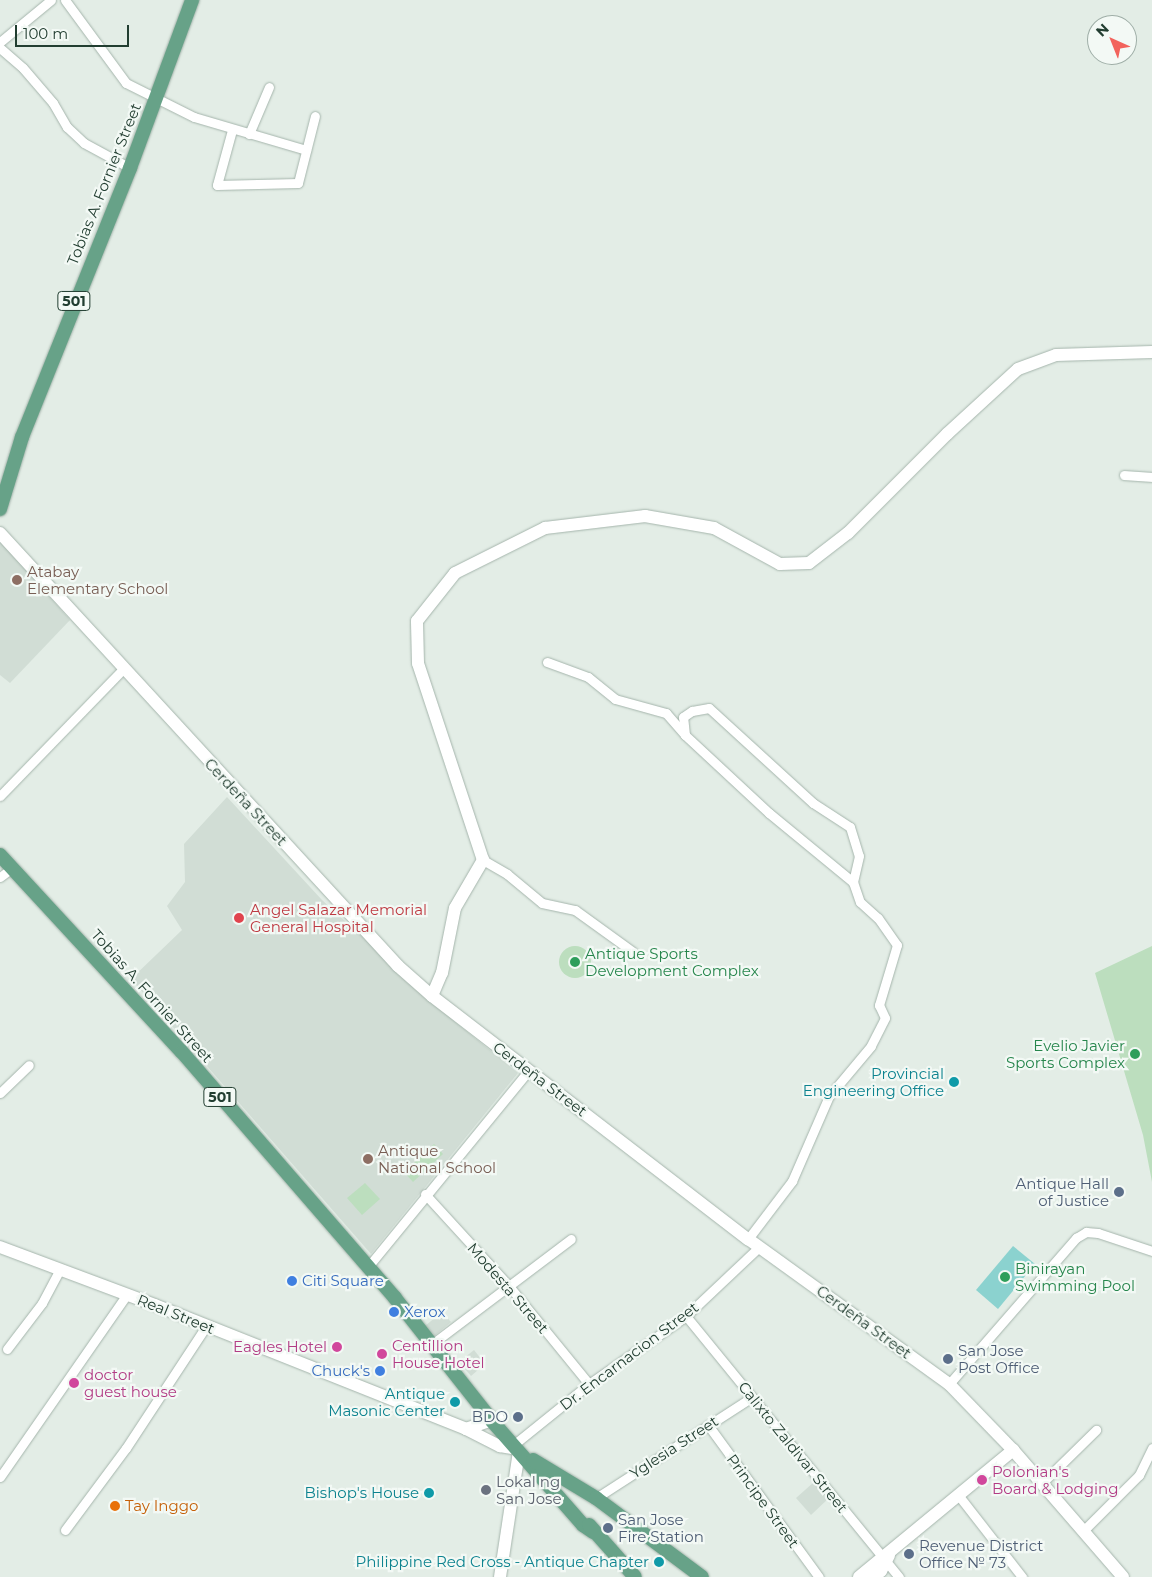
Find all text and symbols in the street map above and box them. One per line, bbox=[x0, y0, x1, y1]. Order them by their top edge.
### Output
scale bar bbox=[18, 15, 131, 47]
north arrow bbox=[1087, 15, 1137, 65]
text: N bbox=[1092, 20, 1113, 40]
text: 100 m bbox=[23, 24, 68, 43]
street label: Tobias A. Fornier Street bbox=[63, 100, 145, 268]
road number: 501 bbox=[56, 290, 92, 312]
place label: Atabay Elementary School bbox=[27, 562, 168, 597]
marker: Atabay Elementary School bbox=[11, 574, 23, 586]
street label: Cerdeña Street bbox=[201, 755, 291, 849]
place label: Angel Salazar Memorial General Hospital bbox=[250, 900, 427, 935]
marker: Angel Salazar Memorial General Hospital bbox=[232, 911, 246, 925]
street label: Tobias A. Fornier Street bbox=[87, 926, 217, 1066]
place label: Antique Sports Development Complex bbox=[585, 944, 759, 979]
marker: Antique Sports Development Complex bbox=[569, 956, 581, 968]
place label: Evelio Javier Sports Complex bbox=[1006, 1036, 1125, 1071]
street label: Cerdeña Street bbox=[490, 1038, 590, 1120]
marker: Evelio Javier Sports Complex bbox=[1129, 1048, 1141, 1060]
place label: Provincial Engineering Office bbox=[803, 1064, 944, 1099]
marker: Provincial Engineering Office bbox=[948, 1076, 960, 1088]
road number: 501 bbox=[202, 1086, 238, 1108]
place label: Antique National School bbox=[378, 1141, 496, 1176]
marker: Antique National School bbox=[362, 1153, 374, 1165]
place label: Antique Hall of Justice bbox=[1016, 1174, 1109, 1209]
marker: Antique Hall of Justice bbox=[1113, 1186, 1125, 1198]
street label: Modesta Street bbox=[464, 1239, 552, 1337]
place label: Binirayan Swimming Pool bbox=[1015, 1259, 1135, 1294]
marker: Binirayan Swimming Pool bbox=[999, 1271, 1011, 1283]
place label: Citi Square bbox=[302, 1272, 384, 1290]
marker: Citi Square bbox=[286, 1275, 298, 1287]
street label: Cerdeña Street bbox=[813, 1282, 915, 1362]
street label: Real Street bbox=[135, 1290, 217, 1338]
street label: Dr. Encarnacion Street bbox=[556, 1298, 702, 1414]
place label: Xerox bbox=[404, 1303, 445, 1321]
marker: Xerox bbox=[388, 1306, 400, 1318]
place label: Centillion House Hotel bbox=[392, 1336, 484, 1371]
place label: Eagles Hotel bbox=[233, 1338, 327, 1356]
marker: Eagles Hotel bbox=[331, 1341, 343, 1353]
place label: San Jose Post Office bbox=[958, 1341, 1039, 1376]
marker: Centillion House Hotel bbox=[376, 1348, 388, 1360]
marker: San Jose Post Office bbox=[942, 1353, 954, 1365]
place label: Chuck's bbox=[311, 1362, 370, 1380]
place label: doctor guest house bbox=[84, 1365, 177, 1400]
marker: Chuck's bbox=[374, 1365, 386, 1377]
marker: doctor guest house bbox=[68, 1377, 80, 1389]
street label: Calixto Zaldivar Street bbox=[735, 1378, 851, 1516]
place label: Antique Masonic Center bbox=[328, 1384, 445, 1419]
marker: Antique Masonic Center bbox=[449, 1396, 461, 1408]
place label: BDO bbox=[472, 1408, 508, 1426]
marker: BDO bbox=[512, 1411, 524, 1423]
street label: Yglesia Street bbox=[627, 1412, 721, 1482]
street label: Principe Street bbox=[723, 1451, 803, 1551]
place label: Polonian's Board & Lodging bbox=[992, 1462, 1118, 1497]
place label: Lokal ng San Jose bbox=[496, 1472, 561, 1507]
marker: Polonian's Board & Lodging bbox=[976, 1474, 988, 1486]
place label: Bishop's House bbox=[305, 1484, 419, 1502]
marker: Lokal ng San Jose bbox=[480, 1484, 492, 1496]
marker: Bishop's House bbox=[423, 1487, 435, 1499]
place label: Tay Inggo bbox=[125, 1497, 198, 1515]
marker: Tay Inggo bbox=[109, 1500, 121, 1512]
place label: San Jose Fire Station bbox=[618, 1510, 704, 1545]
marker: San Jose Fire Station bbox=[602, 1522, 614, 1534]
place label: Revenue District Office № 73 bbox=[919, 1536, 1043, 1571]
marker: Revenue District Office № 73 bbox=[903, 1548, 915, 1560]
place label: Philippine Red Cross - Antique Chapter bbox=[355, 1553, 649, 1571]
marker: Philippine Red Cross - Antique Chapter bbox=[653, 1556, 665, 1568]

